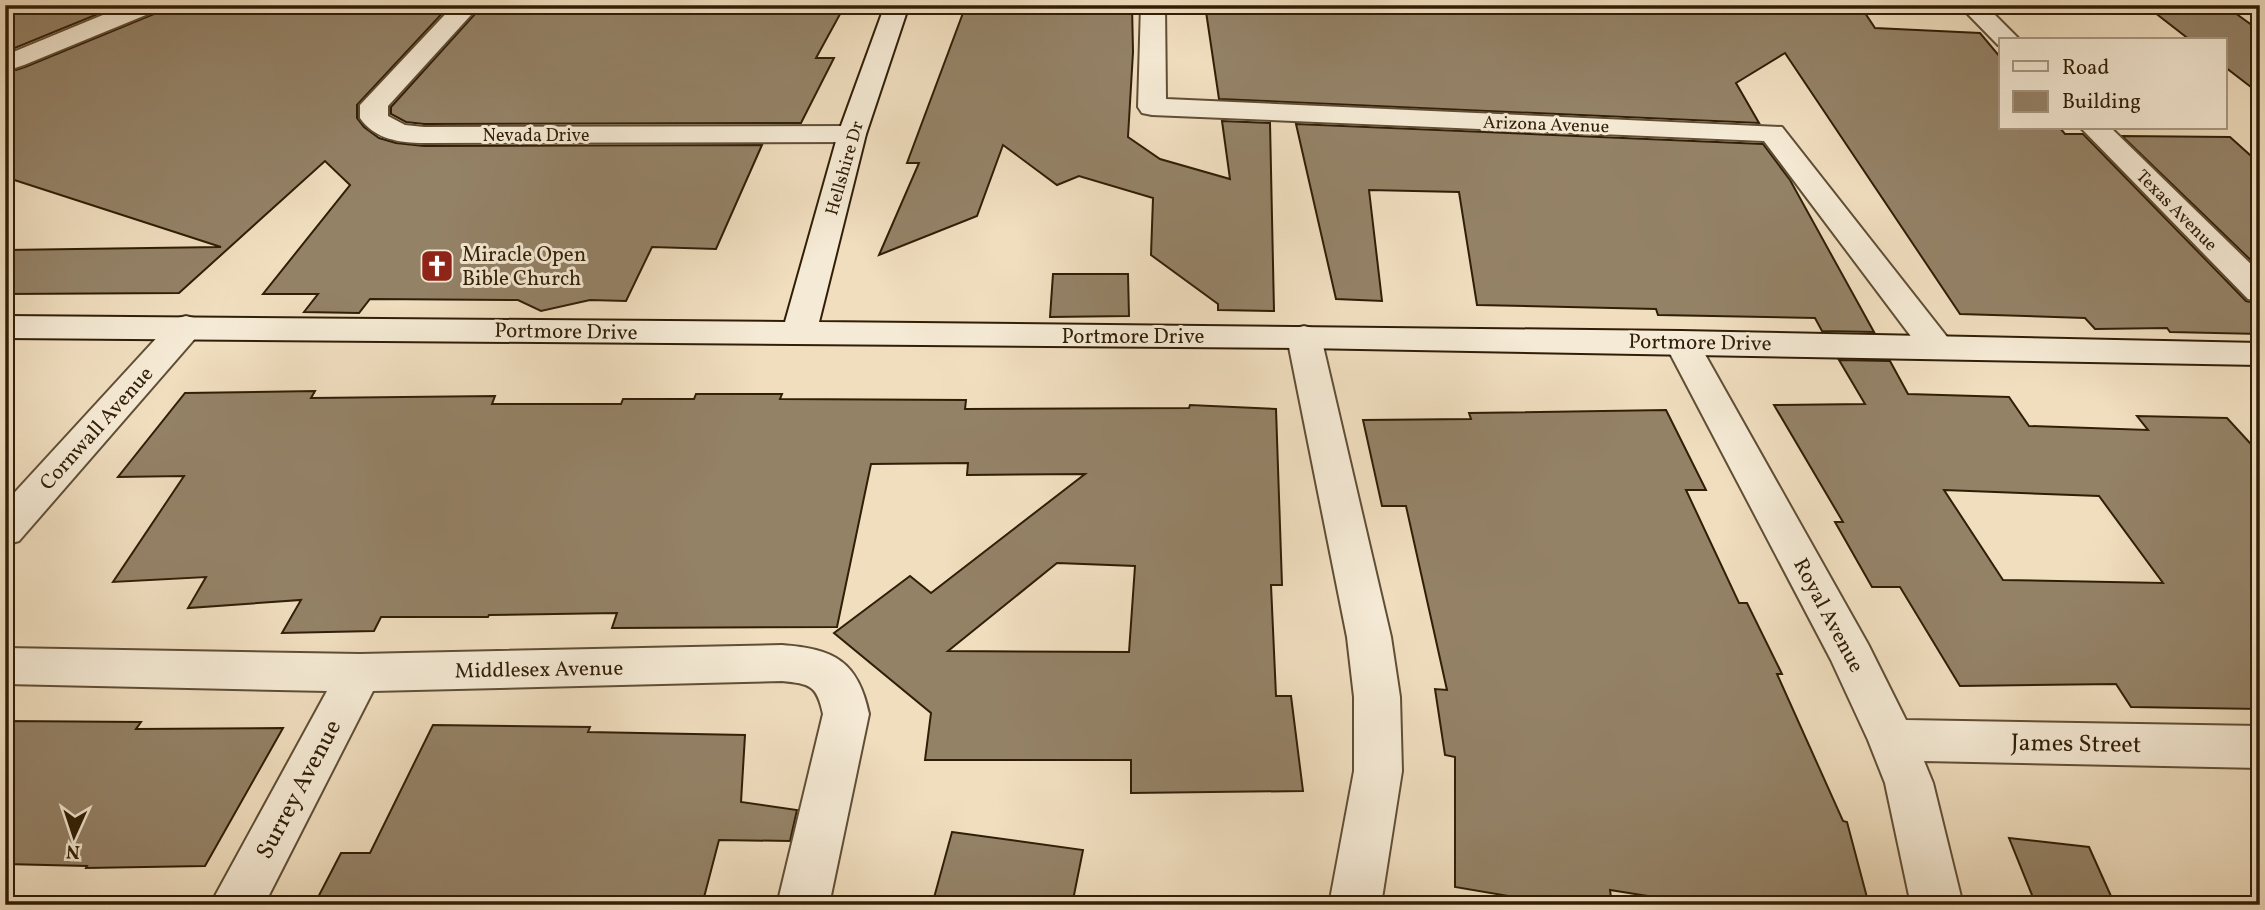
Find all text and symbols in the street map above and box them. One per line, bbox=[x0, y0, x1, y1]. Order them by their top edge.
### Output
legend bbox=[1999, 38, 2226, 130]
text: Road bbox=[2062, 54, 2109, 83]
text: Building bbox=[2062, 88, 2141, 117]
street label: Arizona Avenue bbox=[1482, 111, 1610, 140]
street label: Hellshire Dr bbox=[820, 118, 871, 219]
street label: Nevada Drive bbox=[483, 124, 589, 149]
street label: Texas Avenue bbox=[2130, 165, 2222, 257]
place label: Miracle Open Bible Church bbox=[462, 241, 586, 294]
church icon: Miracle Open Bible Church bbox=[418, 247, 456, 285]
street label: Portmore Drive bbox=[494, 317, 638, 348]
street label: Portmore Drive bbox=[1061, 323, 1205, 352]
street label: Portmore Drive bbox=[1628, 328, 1772, 359]
street label: Cornwall Avenue bbox=[34, 361, 161, 497]
street label: Royal Avenue bbox=[1785, 553, 1870, 678]
street label: Middlesex Avenue bbox=[454, 655, 624, 686]
street label: Surrey Avenue bbox=[249, 714, 351, 866]
street label: James Street bbox=[2010, 727, 2141, 763]
north arrow bbox=[38, 802, 108, 872]
text: N bbox=[65, 838, 81, 864]

